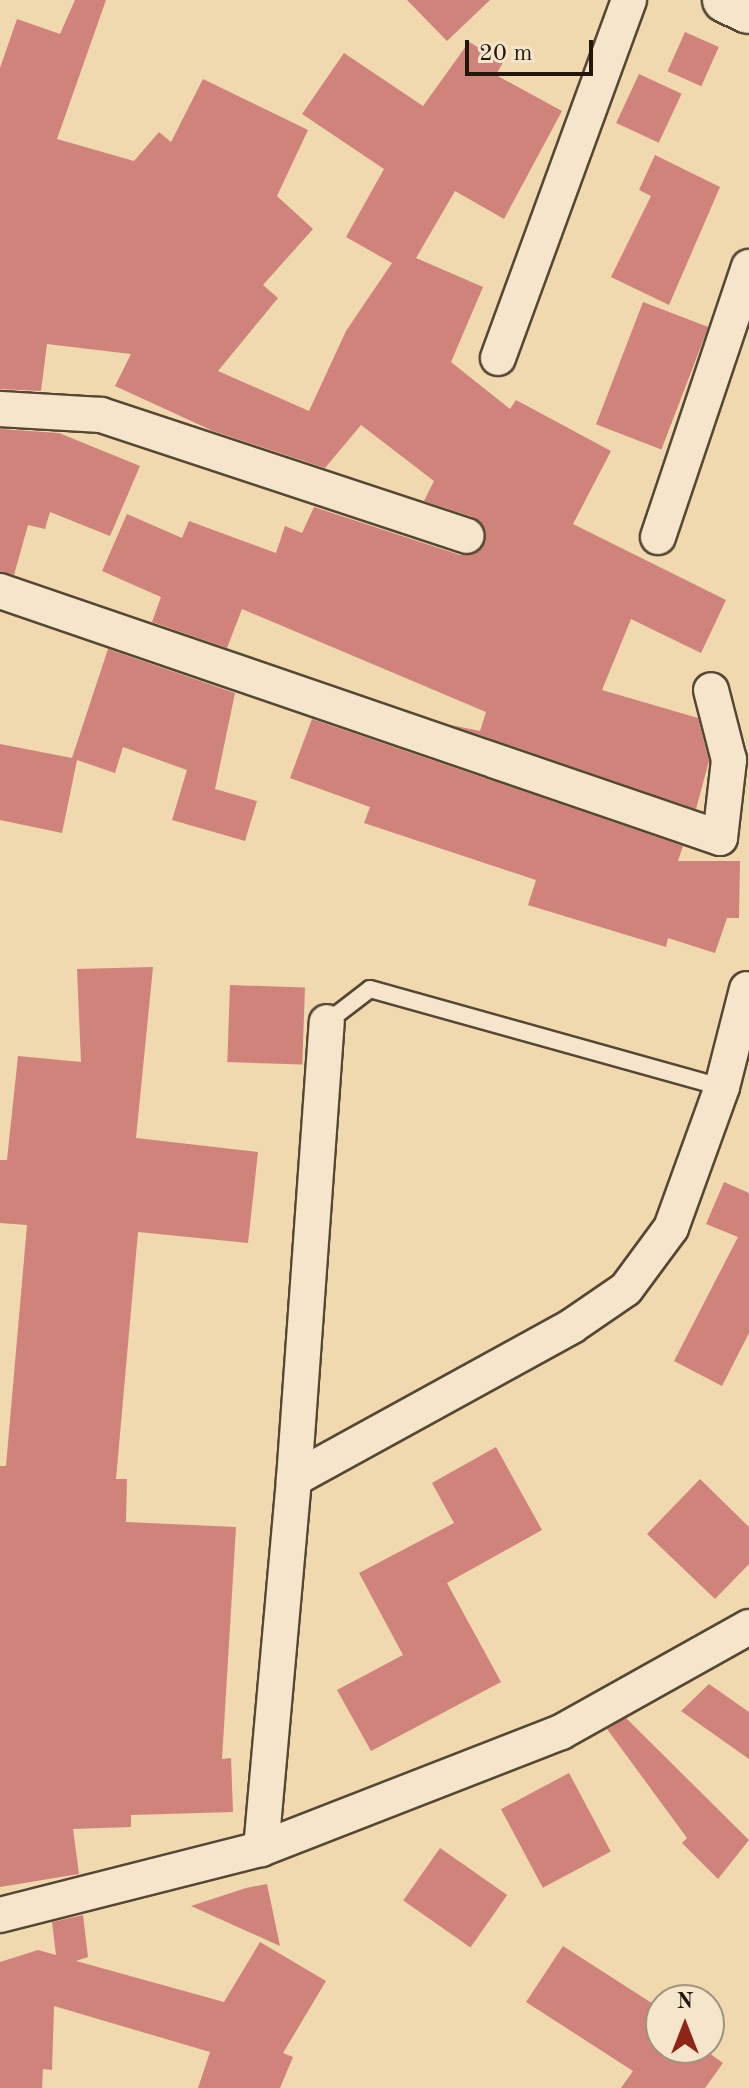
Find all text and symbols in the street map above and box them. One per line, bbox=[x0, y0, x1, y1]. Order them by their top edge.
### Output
scale bar bbox=[469, 24, 597, 74]
text: 20 m bbox=[479, 42, 533, 66]
north arrow bbox=[645, 1984, 725, 2064]
text: N bbox=[677, 1991, 693, 2013]

